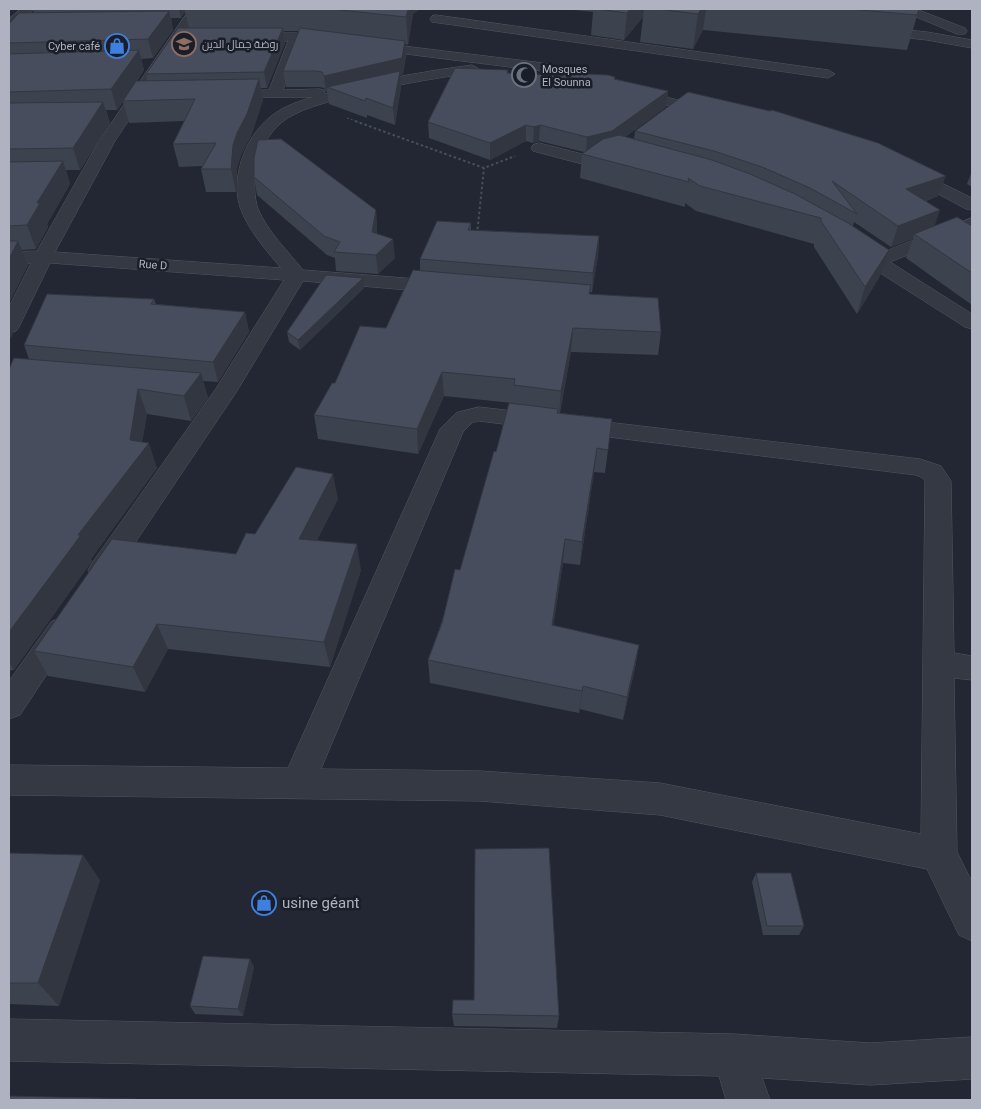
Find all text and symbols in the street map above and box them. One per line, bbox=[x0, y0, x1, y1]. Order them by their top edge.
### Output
school or university icon: روضة جمال الدين bbox=[171, 31, 197, 57]
shop icon: Cyber café bbox=[104, 33, 130, 59]
place label: روضة جمال الدين bbox=[202, 38, 278, 51]
place label: Cyber café bbox=[48, 40, 100, 53]
mosque icon: Mosques El Sounna bbox=[511, 62, 537, 88]
place label: Mosques El Sounna bbox=[542, 63, 591, 89]
street label: Rue D bbox=[138, 258, 168, 272]
shop icon: usine géant bbox=[251, 890, 277, 916]
place label: usine géant bbox=[282, 894, 359, 912]

